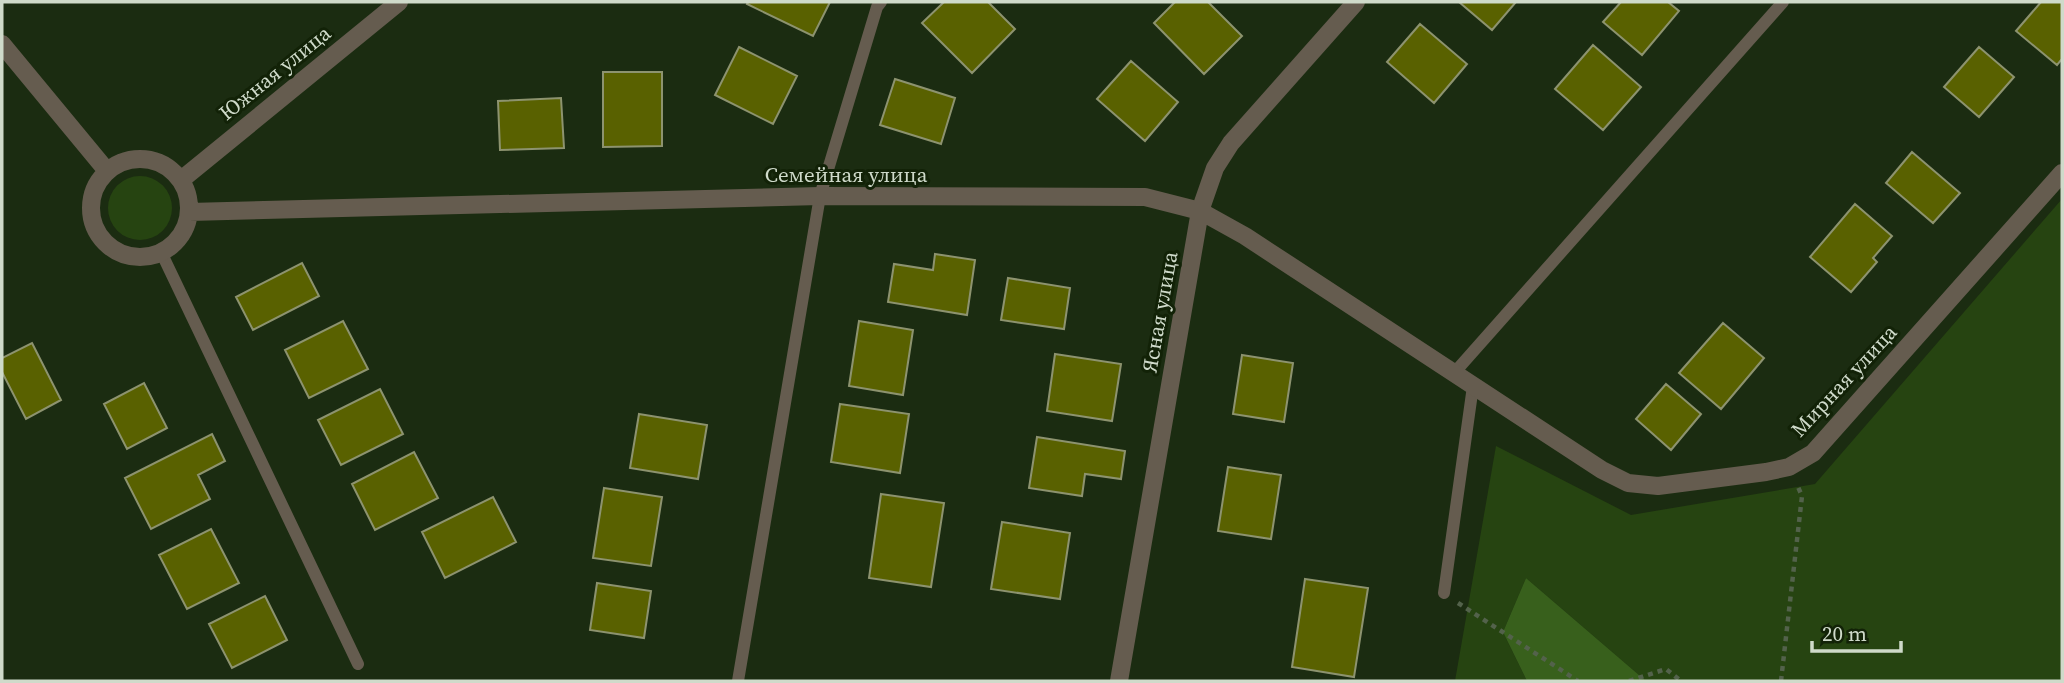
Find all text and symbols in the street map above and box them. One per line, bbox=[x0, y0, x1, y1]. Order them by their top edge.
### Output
street label: Южная улица bbox=[213, 18, 337, 127]
street label: Семейная улица bbox=[765, 160, 928, 189]
street label: Ясная улица bbox=[1135, 249, 1184, 375]
street label: Мирная улица bbox=[1784, 318, 1903, 443]
scale bar bbox=[1812, 610, 1901, 654]
text: 20 m bbox=[1822, 619, 1867, 648]

